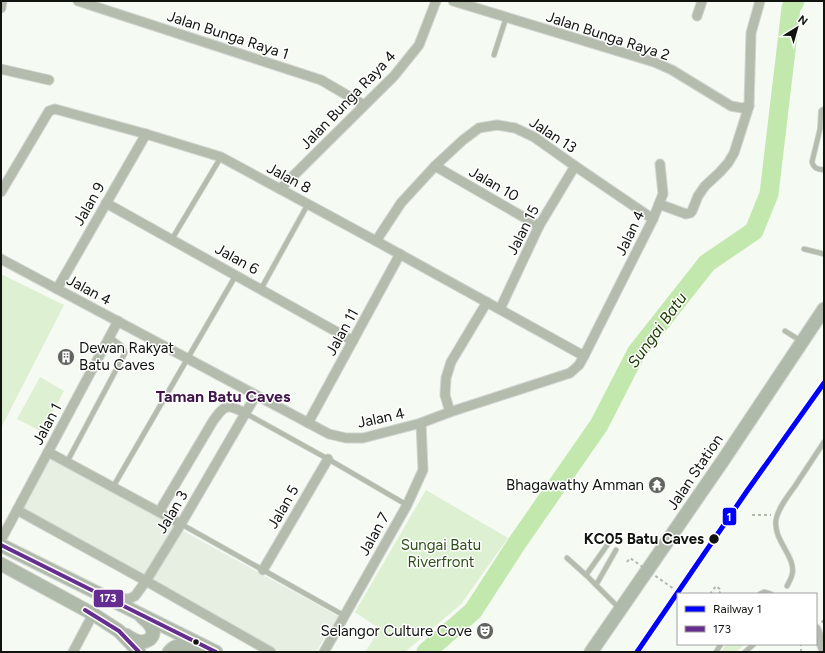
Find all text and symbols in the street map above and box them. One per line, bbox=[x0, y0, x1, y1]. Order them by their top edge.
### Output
street label: Jalan Bunga Raya 1 bbox=[165, 7, 291, 63]
street label: Jalan Bunga Raya 2 bbox=[544, 8, 672, 64]
north arrow bbox=[777, 8, 817, 48]
text: N bbox=[795, 13, 810, 28]
street label: Jalan Bunga Raya 4 bbox=[296, 47, 400, 153]
street label: Jalan 13 bbox=[526, 113, 580, 157]
street label: Jalan 8 bbox=[264, 159, 314, 197]
street label: Jalan 10 bbox=[466, 163, 522, 205]
street label: Jalan 9 bbox=[69, 179, 109, 229]
street label: Jalan 15 bbox=[503, 202, 543, 258]
street label: Jalan 4 bbox=[611, 208, 649, 258]
street label: Jalan 6 bbox=[212, 240, 262, 278]
street label: Jalan 4 bbox=[64, 271, 114, 309]
water label: Sungai Batu bbox=[623, 289, 691, 371]
street label: Jalan 11 bbox=[322, 305, 362, 359]
place label: Dewan Rakyat Batu Caves bbox=[79, 339, 174, 374]
building icon: Dewan Rakyat Batu Caves bbox=[56, 347, 76, 367]
district label: Taman Batu Caves bbox=[156, 387, 291, 406]
street label: Jalan 1 bbox=[29, 400, 65, 448]
street label: Jalan 4 bbox=[356, 404, 406, 432]
street label: Jalan Station bbox=[663, 431, 727, 513]
temple icon: Bhagawathy Amman bbox=[647, 475, 667, 495]
place label: Bhagawathy Amman bbox=[506, 476, 644, 494]
street label: Jalan 5 bbox=[263, 482, 303, 532]
street label: Jalan 3 bbox=[152, 487, 192, 537]
line badge: 1 bbox=[722, 507, 737, 526]
street label: Jalan 7 bbox=[355, 509, 393, 559]
text: 1 bbox=[727, 511, 731, 524]
place label: KC05 Batu Caves bbox=[584, 530, 704, 548]
marker: KC05 Batu Caves bbox=[707, 532, 721, 546]
park label: Sungai Batu Riverfront bbox=[401, 536, 481, 571]
line badge: 173 bbox=[93, 589, 124, 608]
text: 173 bbox=[100, 592, 116, 605]
legend bbox=[677, 593, 817, 645]
text: Railway 1 bbox=[713, 602, 762, 616]
theatre icon: Selangor Culture Cove bbox=[475, 621, 495, 641]
place label: Selangor Culture Cove bbox=[320, 622, 472, 640]
text: 173 bbox=[713, 622, 731, 636]
unlabelled marker bbox=[191, 637, 201, 647]

